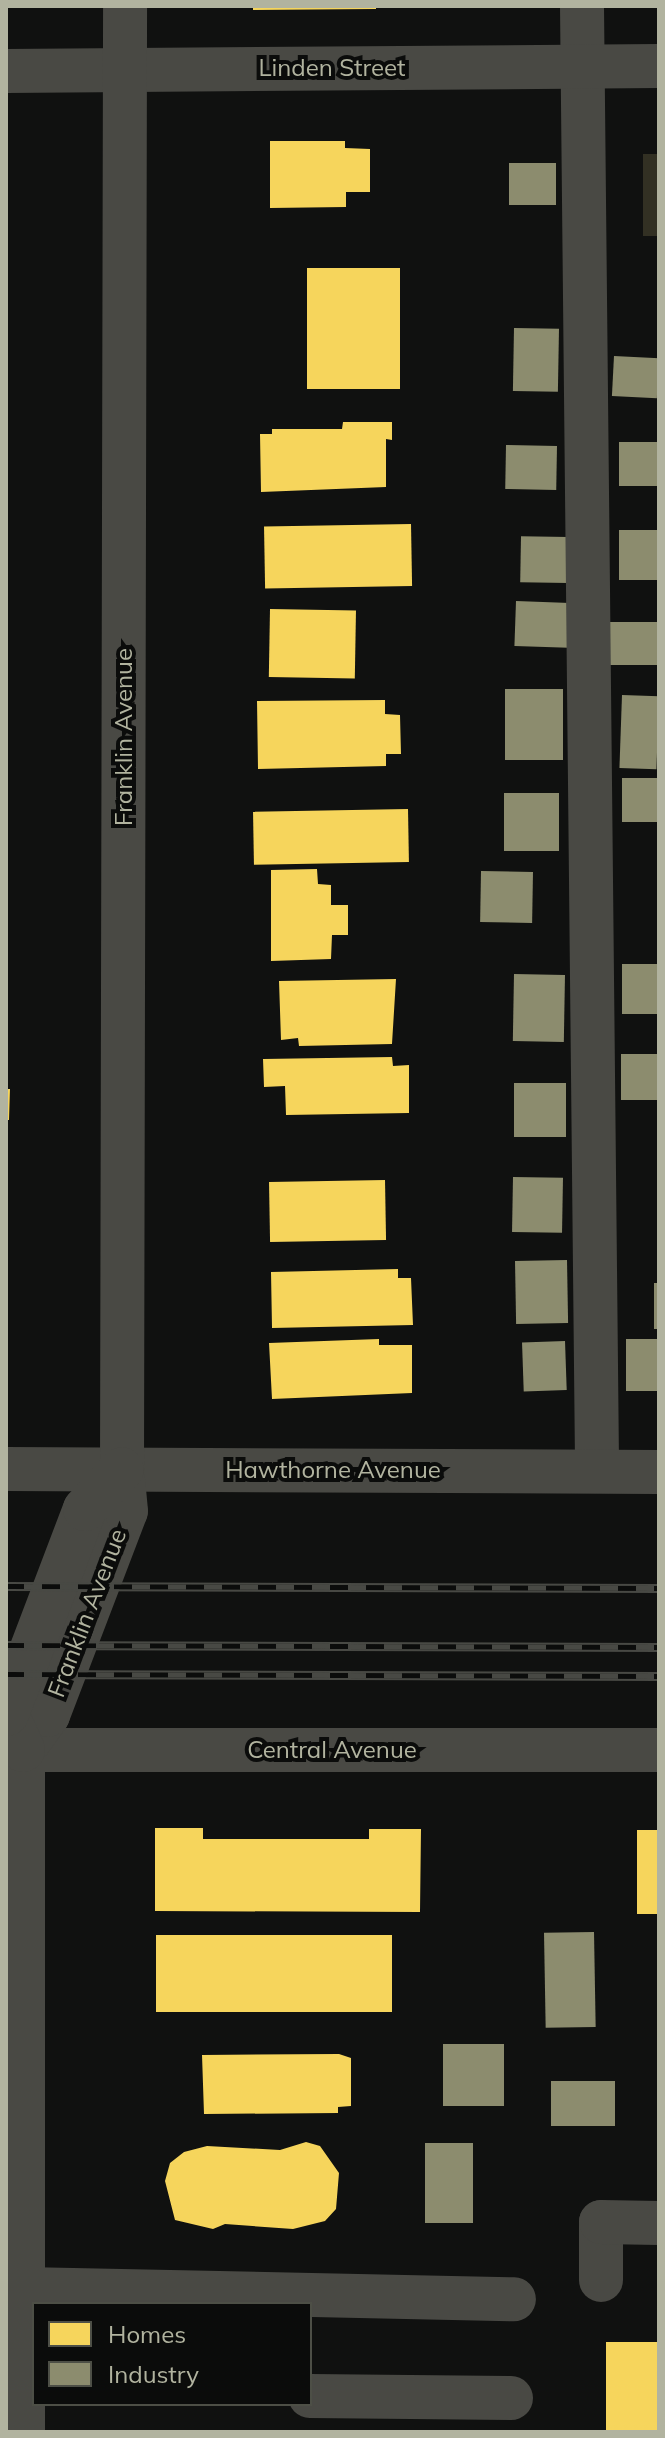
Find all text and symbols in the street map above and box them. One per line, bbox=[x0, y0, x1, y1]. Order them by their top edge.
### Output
street label: Linden Street bbox=[258, 54, 406, 82]
street label: Franklin Avenue bbox=[110, 648, 138, 826]
street label: Hawthorne Avenue bbox=[225, 1456, 441, 1484]
street label: Franklin Avenue bbox=[42, 1525, 132, 1701]
street label: Central Avenue bbox=[247, 1736, 417, 1764]
legend bbox=[32, 2302, 312, 2406]
text: Homes bbox=[108, 2319, 186, 2349]
text: Industry bbox=[108, 2359, 199, 2389]

